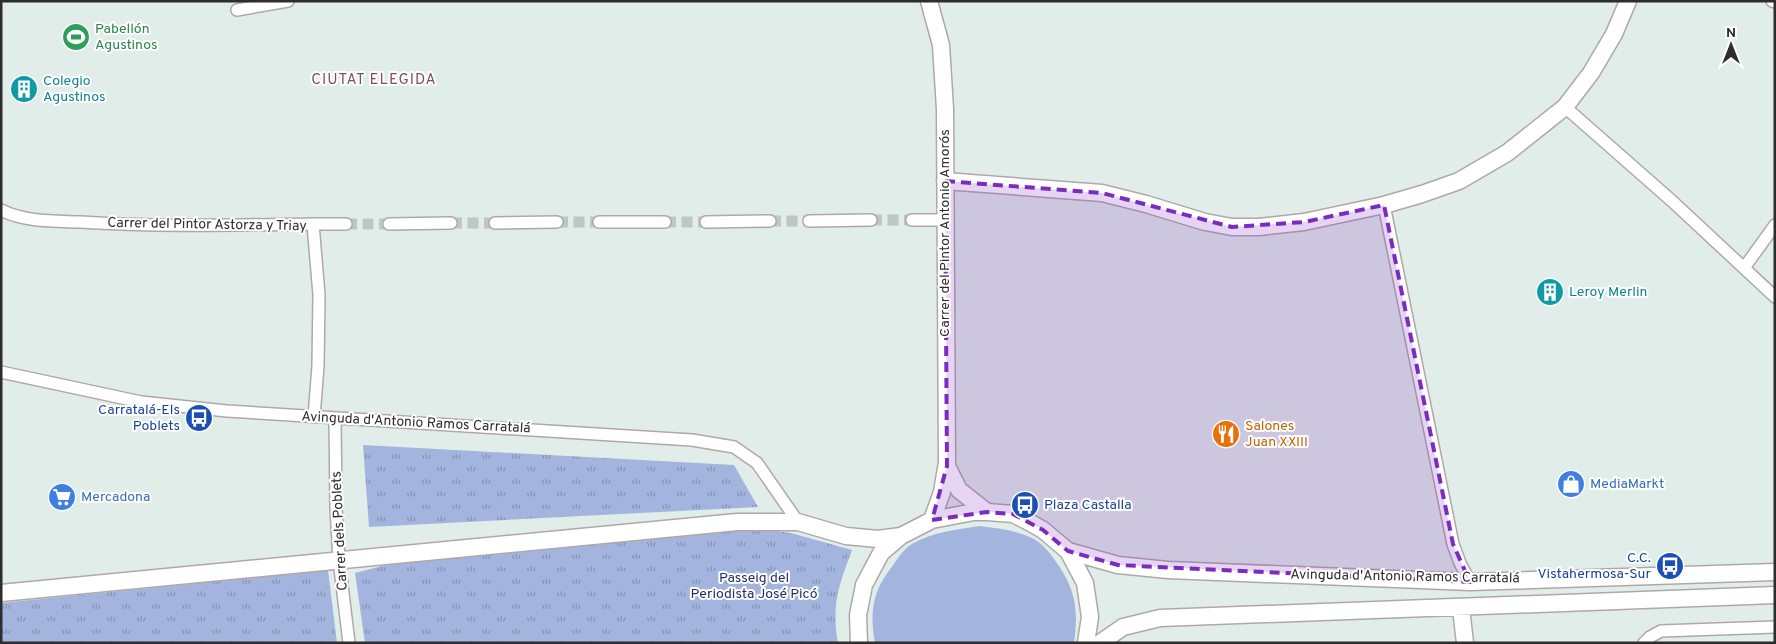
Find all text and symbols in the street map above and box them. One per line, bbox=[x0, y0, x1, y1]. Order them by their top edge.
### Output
north arrow bbox=[1706, 20, 1756, 70]
place label: Pabellón Agustinos bbox=[95, 21, 157, 54]
sports icon: Pabellón Agustinos bbox=[61, 22, 91, 52]
text: N bbox=[1726, 25, 1736, 42]
district label: CIUTAT ELEGIDA bbox=[311, 71, 437, 90]
place label: Colegio Agustinos bbox=[43, 73, 105, 106]
building icon: Colegio Agustinos bbox=[9, 74, 39, 104]
street label: Carrer del Pintor Antonio Amorós bbox=[937, 129, 954, 337]
street label: Carrer del Pintor Astorza y Triay bbox=[107, 215, 307, 235]
building icon: Leroy Merlin bbox=[1535, 277, 1565, 307]
place label: Leroy Merlin bbox=[1569, 284, 1647, 301]
place label: Carratalá-Els Poblets bbox=[98, 402, 180, 435]
bus stop icon: Carratalá-Els Poblets bbox=[184, 403, 214, 433]
street label: Avinguda d'Antonio Ramos Carratalá bbox=[301, 409, 531, 437]
place label: Salones Juan XXIII bbox=[1245, 418, 1308, 451]
restaurant icon: Salones Juan XXIII bbox=[1211, 419, 1241, 449]
shop icon: MediaMarkt bbox=[1556, 469, 1586, 499]
street label: Carrer dels Poblets bbox=[328, 471, 352, 591]
place label: MediaMarkt bbox=[1590, 476, 1664, 493]
supermarket icon: Mercadona bbox=[47, 482, 77, 512]
place label: Mercadona bbox=[81, 489, 150, 506]
bus stop icon: Plaza Castalla bbox=[1010, 490, 1040, 520]
place label: Plaza Castalla bbox=[1044, 497, 1132, 514]
place label: C.C. Vistahermosa-Sur bbox=[1537, 550, 1652, 583]
bus stop icon: C.C. Vistahermosa-Sur bbox=[1655, 551, 1685, 581]
street label: Avinguda d'Antonio Ramos Carratalá bbox=[1290, 566, 1520, 588]
park label: Passeig del Periodista José Picó bbox=[690, 570, 818, 603]

